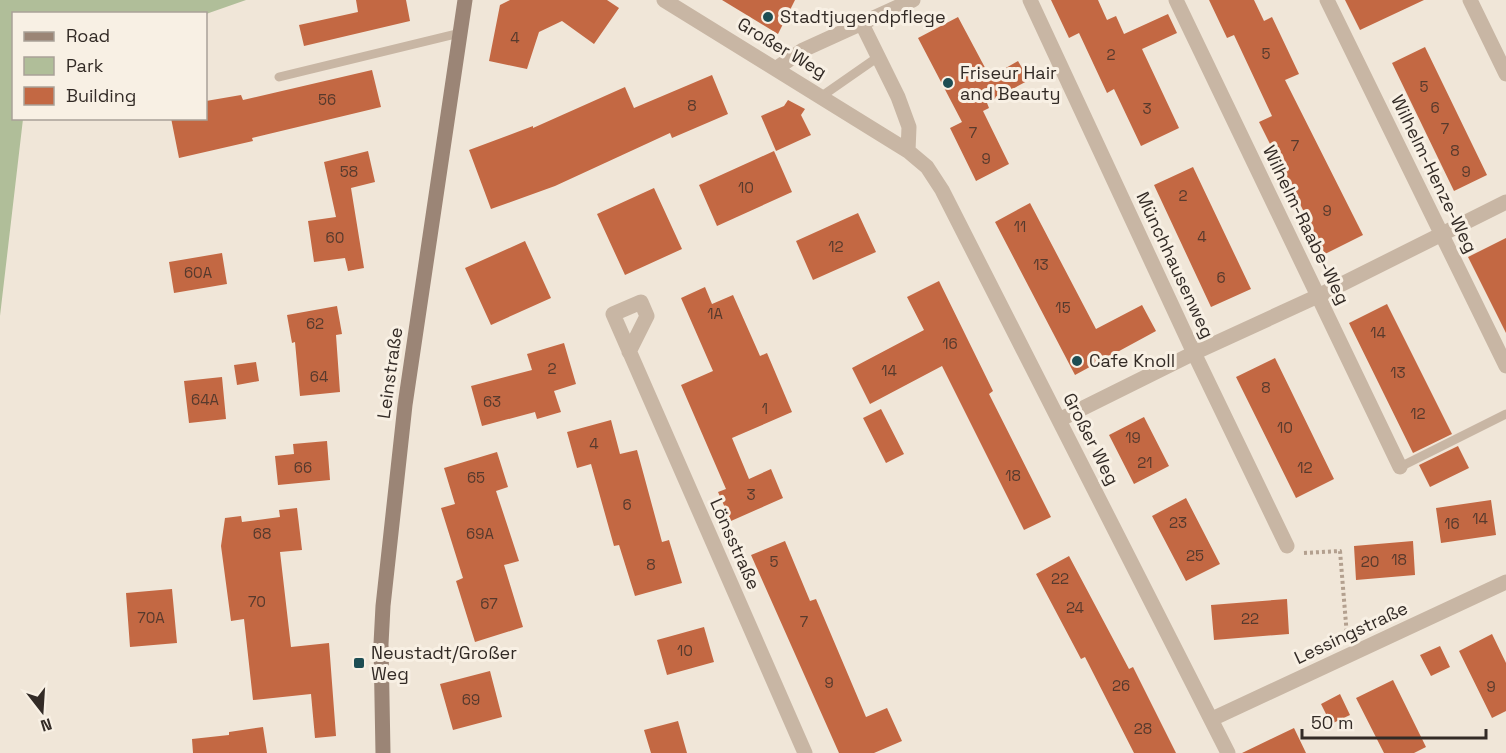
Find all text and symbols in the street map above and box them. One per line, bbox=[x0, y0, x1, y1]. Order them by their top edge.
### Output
place label: Stadtjugendpflege bbox=[780, 5, 946, 28]
marker: Stadtjugendpflege bbox=[761, 10, 775, 24]
legend bbox=[12, 12, 207, 120]
street label: Großer Weg bbox=[733, 12, 831, 83]
text: Road bbox=[66, 24, 110, 47]
house number: 4 bbox=[510, 28, 520, 47]
house number: 5 bbox=[1262, 44, 1271, 63]
house number: 2 bbox=[1106, 45, 1116, 64]
text: Park bbox=[66, 54, 104, 77]
place label: Friseur Hair and Beauty bbox=[960, 61, 1061, 105]
marker: Friseur Hair and Beauty bbox=[941, 76, 955, 90]
house number: 5 bbox=[1420, 77, 1429, 96]
text: Building bbox=[66, 84, 136, 107]
house number: 56 bbox=[318, 90, 336, 109]
street label: Wilhelm-Henze-Weg bbox=[1386, 91, 1483, 257]
house number: 8 bbox=[687, 96, 697, 115]
house number: 6 bbox=[1430, 98, 1440, 117]
house number: 3 bbox=[1142, 99, 1152, 118]
house number: 7 bbox=[1441, 119, 1449, 138]
house number: 7 bbox=[969, 123, 977, 142]
house number: 7 bbox=[1291, 136, 1299, 155]
street label: Wilhelm-Raabe-Weg bbox=[1258, 141, 1355, 308]
house number: 8 bbox=[1450, 141, 1460, 160]
house number: 9 bbox=[981, 149, 991, 168]
house number: 58 bbox=[340, 162, 358, 181]
house number: 9 bbox=[1461, 162, 1471, 181]
house number: 10 bbox=[738, 178, 754, 197]
house number: 2 bbox=[1178, 186, 1188, 205]
street label: Münchhausenweg bbox=[1131, 188, 1220, 342]
house number: 9 bbox=[1322, 201, 1332, 220]
house number: 11 bbox=[1014, 217, 1026, 236]
house number: 4 bbox=[1197, 227, 1207, 246]
house number: 60 bbox=[326, 228, 344, 247]
house number: 12 bbox=[828, 237, 844, 256]
house number: 13 bbox=[1033, 255, 1049, 274]
house number: 60A bbox=[184, 263, 213, 282]
house number: 6 bbox=[1216, 268, 1226, 287]
house number: 15 bbox=[1055, 298, 1071, 317]
house number: 1A bbox=[707, 304, 723, 323]
house number: 62 bbox=[306, 314, 324, 333]
house number: 14 bbox=[1370, 323, 1386, 342]
street label: Leinstraße bbox=[372, 326, 407, 420]
house number: 16 bbox=[942, 334, 958, 353]
place label: Cafe Knoll bbox=[1089, 349, 1175, 372]
marker: Cafe Knoll bbox=[1070, 354, 1084, 368]
house number: 2 bbox=[547, 359, 557, 378]
house number: 14 bbox=[881, 361, 897, 380]
house number: 13 bbox=[1390, 363, 1406, 382]
house number: 64 bbox=[310, 367, 328, 386]
house number: 8 bbox=[1261, 378, 1271, 397]
street label: Großer Weg bbox=[1058, 389, 1124, 489]
house number: 64A bbox=[191, 390, 220, 409]
house number: 63 bbox=[483, 392, 501, 411]
house number: 1 bbox=[762, 399, 768, 418]
house number: 12 bbox=[1410, 404, 1426, 423]
house number: 10 bbox=[1277, 418, 1293, 437]
house number: 19 bbox=[1125, 428, 1141, 447]
house number: 4 bbox=[589, 434, 599, 453]
house number: 21 bbox=[1137, 453, 1153, 472]
house number: 66 bbox=[294, 458, 312, 477]
house number: 12 bbox=[1297, 458, 1313, 477]
house number: 18 bbox=[1005, 466, 1021, 485]
house number: 65 bbox=[467, 468, 485, 487]
house number: 3 bbox=[746, 485, 756, 504]
street label: Lönsstraße bbox=[705, 494, 766, 593]
house number: 6 bbox=[622, 495, 632, 514]
house number: 14 bbox=[1472, 509, 1488, 528]
house number: 23 bbox=[1169, 513, 1187, 532]
house number: 16 bbox=[1444, 514, 1460, 533]
house number: 68 bbox=[253, 524, 271, 543]
house number: 69A bbox=[466, 524, 494, 543]
house number: 25 bbox=[1186, 546, 1204, 565]
house number: 18 bbox=[1391, 550, 1407, 569]
house number: 5 bbox=[770, 552, 779, 571]
house number: 20 bbox=[1361, 552, 1379, 571]
house number: 8 bbox=[646, 555, 656, 574]
house number: 22 bbox=[1051, 569, 1069, 588]
house number: 70 bbox=[248, 592, 266, 611]
house number: 67 bbox=[480, 594, 498, 613]
street label: Lessingstraße bbox=[1290, 596, 1411, 669]
house number: 24 bbox=[1066, 598, 1084, 617]
house number: 70A bbox=[137, 608, 165, 627]
house number: 22 bbox=[1241, 609, 1259, 628]
house number: 7 bbox=[800, 612, 808, 631]
place label: Neustadt/Großer Weg bbox=[371, 641, 517, 685]
house number: 10 bbox=[677, 641, 693, 660]
marker: Neustadt/Großer Weg bbox=[352, 656, 366, 670]
house number: 9 bbox=[824, 673, 834, 692]
house number: 26 bbox=[1112, 676, 1130, 695]
house number: 9 bbox=[1486, 677, 1496, 696]
north arrow bbox=[12, 681, 72, 741]
house number: 69 bbox=[462, 690, 480, 709]
scale bar bbox=[1302, 702, 1486, 740]
text: 50 m bbox=[1311, 711, 1353, 734]
text: N bbox=[38, 713, 54, 736]
house number: 28 bbox=[1134, 719, 1152, 738]

